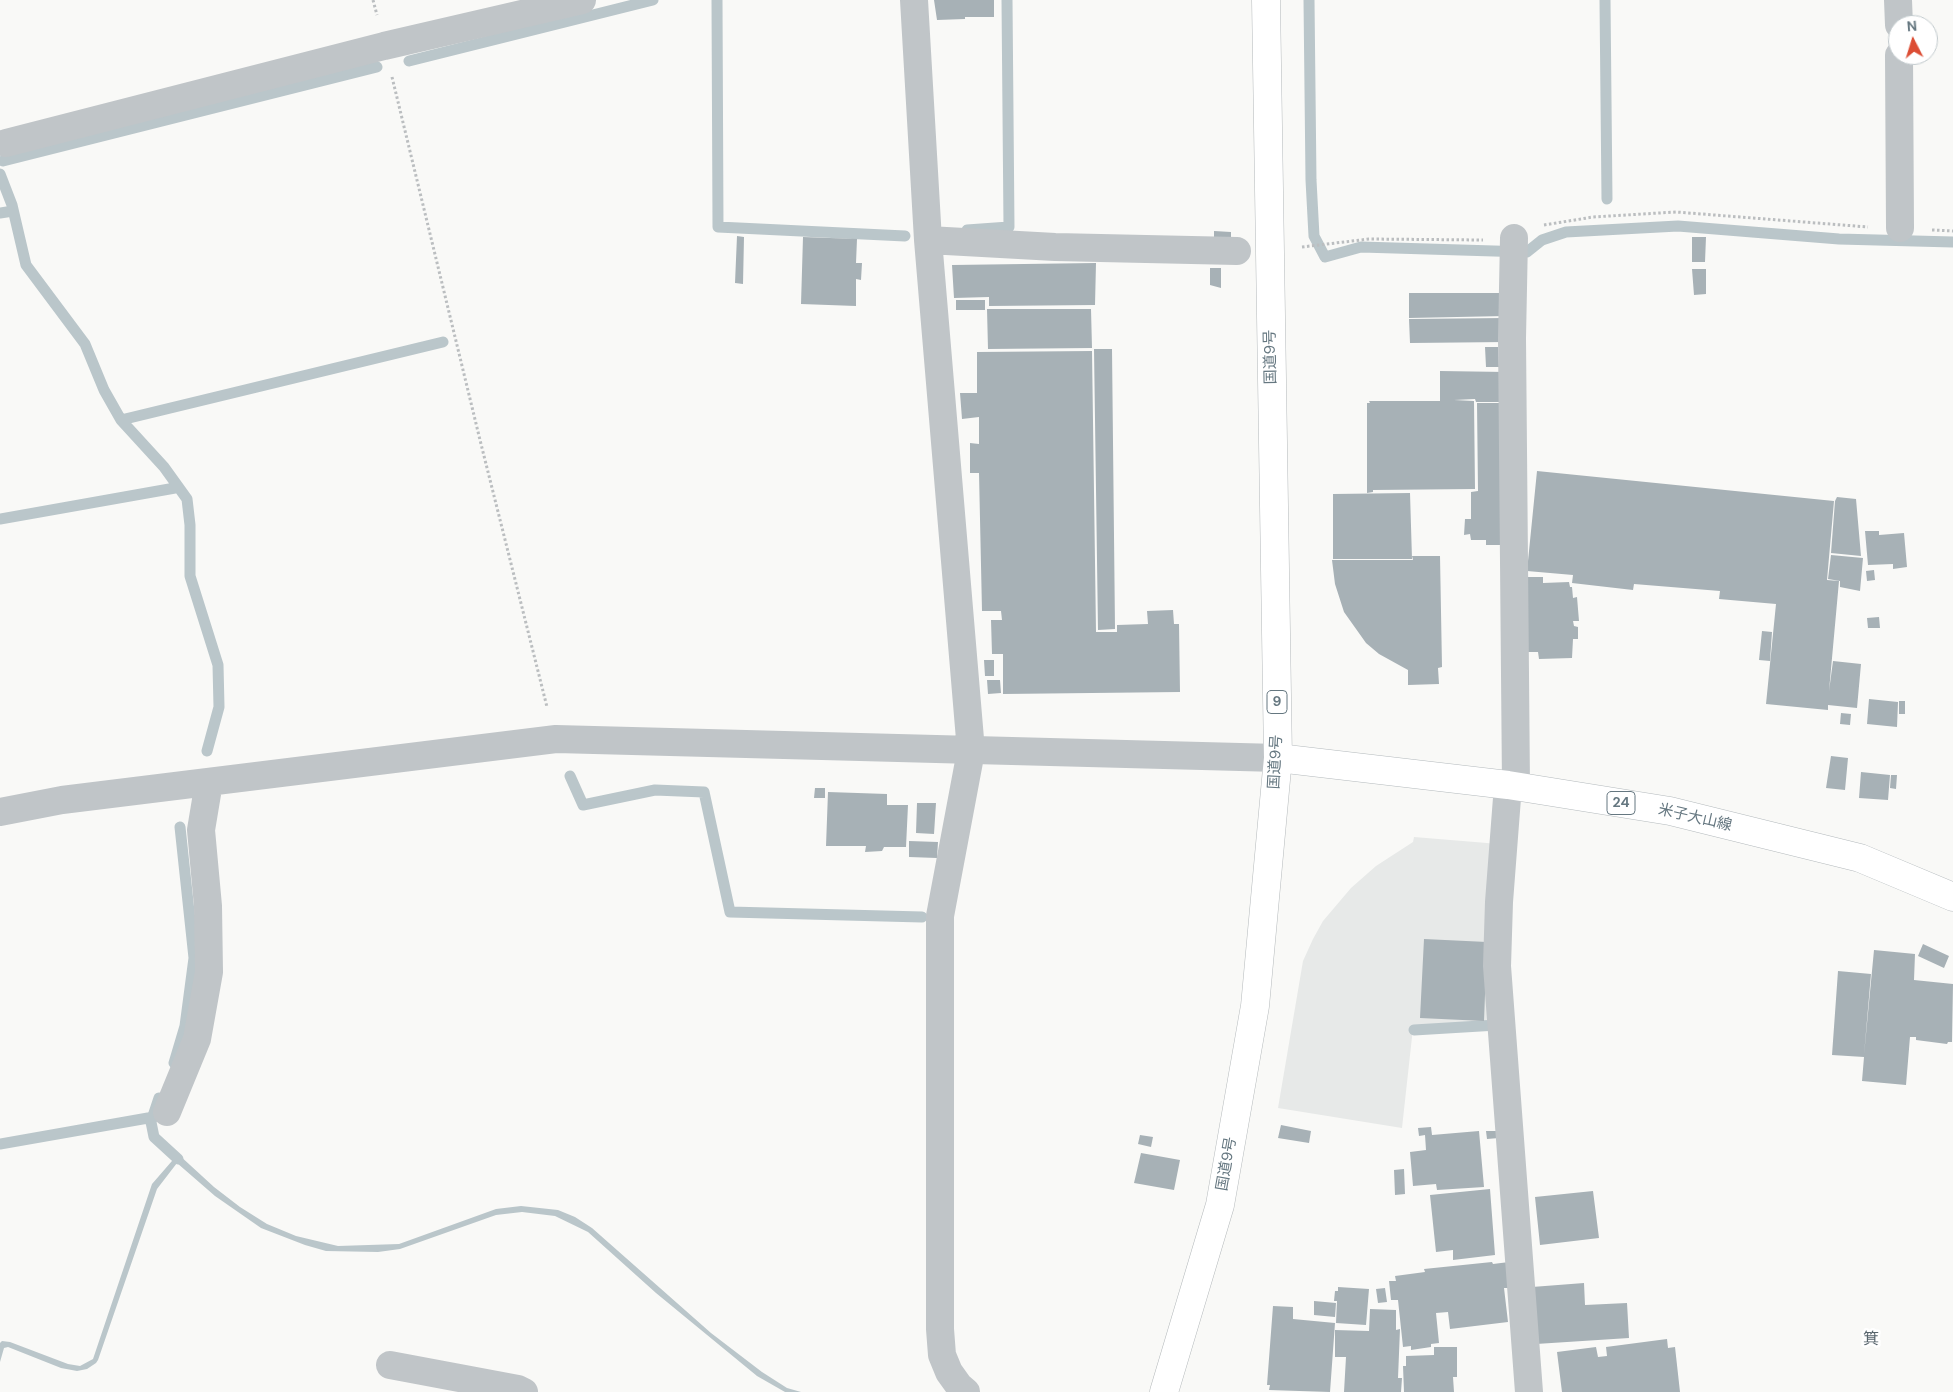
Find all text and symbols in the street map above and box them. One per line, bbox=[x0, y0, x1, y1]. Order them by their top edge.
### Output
north arrow bbox=[1888, 15, 1938, 65]
text: N bbox=[1906, 17, 1918, 35]
street label: 国道9号 bbox=[1262, 330, 1280, 384]
road number: 9 bbox=[1267, 690, 1287, 714]
street label: 国道9号 bbox=[1266, 734, 1286, 790]
road number: 24 bbox=[1607, 791, 1635, 814]
street label: 米子大山線 bbox=[1656, 801, 1734, 835]
street label: 国道9号 bbox=[1213, 1136, 1241, 1192]
district label: 箕 bbox=[1863, 1330, 1879, 1350]

